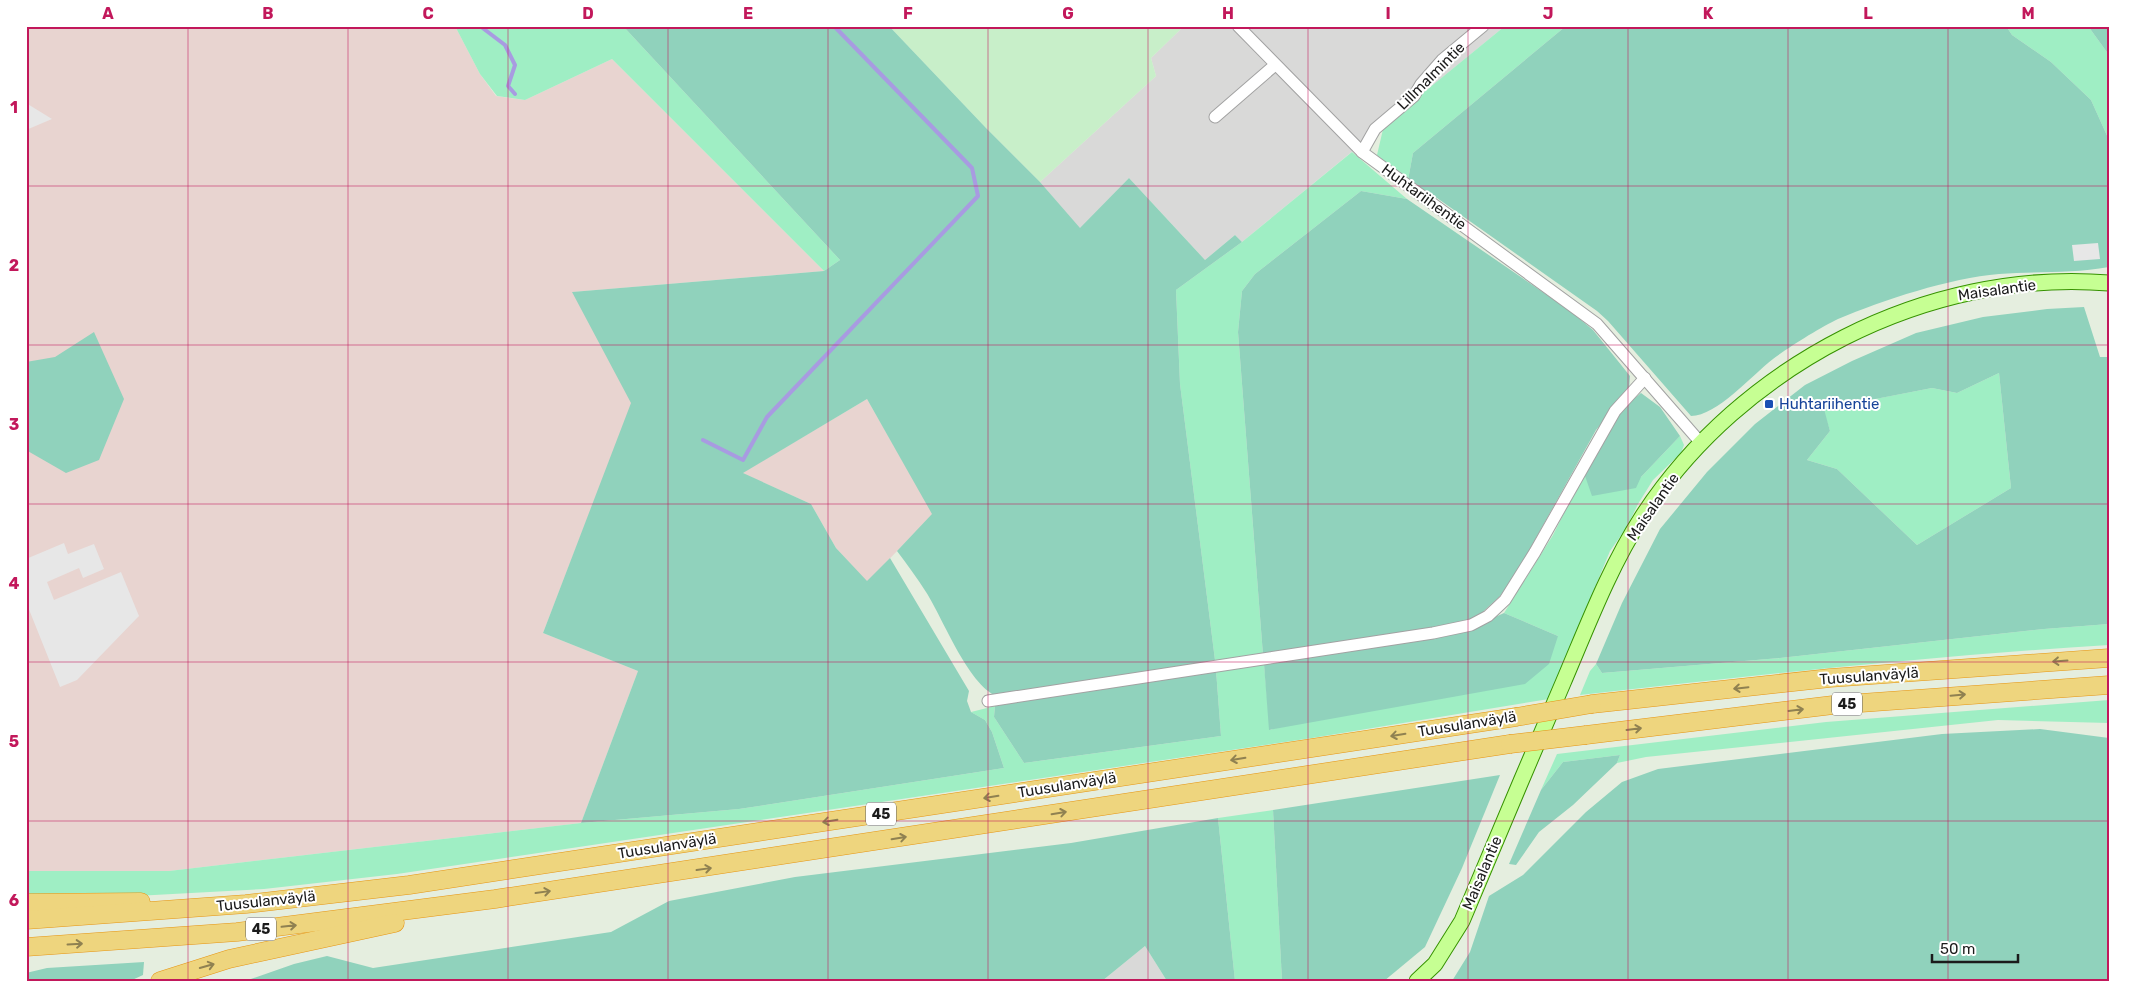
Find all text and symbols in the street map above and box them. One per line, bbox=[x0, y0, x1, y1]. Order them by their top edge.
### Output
text: A bbox=[102, 4, 114, 23]
text: B bbox=[262, 4, 274, 23]
text: C bbox=[422, 4, 434, 23]
text: D bbox=[582, 4, 594, 23]
text: E bbox=[743, 4, 753, 23]
text: F bbox=[903, 4, 913, 23]
text: G bbox=[1062, 4, 1074, 23]
text: H bbox=[1222, 4, 1234, 23]
text: I bbox=[1385, 4, 1391, 23]
text: J bbox=[1543, 4, 1553, 23]
text: K bbox=[1703, 4, 1714, 23]
text: L bbox=[1863, 4, 1873, 23]
text: M bbox=[2021, 4, 2035, 23]
street label: Lillmalmintie bbox=[1393, 38, 1469, 114]
text: 1 bbox=[10, 98, 18, 117]
street label: Huhtariihentie bbox=[1378, 160, 1470, 234]
text: 2 bbox=[9, 256, 19, 275]
street label: Maisalantie bbox=[1957, 276, 2037, 304]
place label: Huhtariihentie bbox=[1779, 395, 1879, 413]
marker: Huhtariihentie bbox=[1763, 398, 1775, 410]
text: 3 bbox=[9, 415, 19, 434]
street label: Maisalantie bbox=[1623, 470, 1683, 544]
text: 4 bbox=[9, 574, 20, 593]
one-way arrow bbox=[2052, 657, 2068, 666]
street label: Tuusulanväylä bbox=[1819, 664, 1919, 688]
one-way arrow bbox=[1734, 683, 1750, 693]
one-way arrow bbox=[1949, 690, 1965, 700]
road number: 45 bbox=[1832, 692, 1862, 716]
one-way arrow bbox=[1787, 705, 1803, 715]
street label: Tuusulanväylä bbox=[1417, 707, 1517, 741]
one-way arrow bbox=[1626, 724, 1642, 734]
one-way arrow bbox=[1391, 730, 1407, 740]
text: 5 bbox=[9, 732, 19, 751]
one-way arrow bbox=[1230, 755, 1246, 765]
street label: Tuusulanväylä bbox=[1017, 768, 1117, 802]
one-way arrow bbox=[983, 792, 999, 802]
road number: 45 bbox=[866, 802, 896, 826]
one-way arrow bbox=[1051, 808, 1067, 818]
one-way arrow bbox=[822, 817, 838, 827]
street label: Tuusulanväylä bbox=[617, 829, 717, 863]
one-way arrow bbox=[891, 832, 907, 842]
street label: Maisalantie bbox=[1458, 833, 1506, 913]
one-way arrow bbox=[695, 863, 711, 873]
street label: Tuusulanväylä bbox=[216, 887, 316, 915]
one-way arrow bbox=[535, 887, 551, 897]
text: 6 bbox=[9, 891, 19, 910]
road number: 45 bbox=[246, 918, 276, 941]
one-way arrow bbox=[281, 921, 297, 931]
scale bar bbox=[1932, 932, 2019, 964]
one-way arrow bbox=[67, 940, 83, 949]
text: 50 m bbox=[1940, 940, 1975, 958]
one-way arrow bbox=[198, 961, 214, 970]

